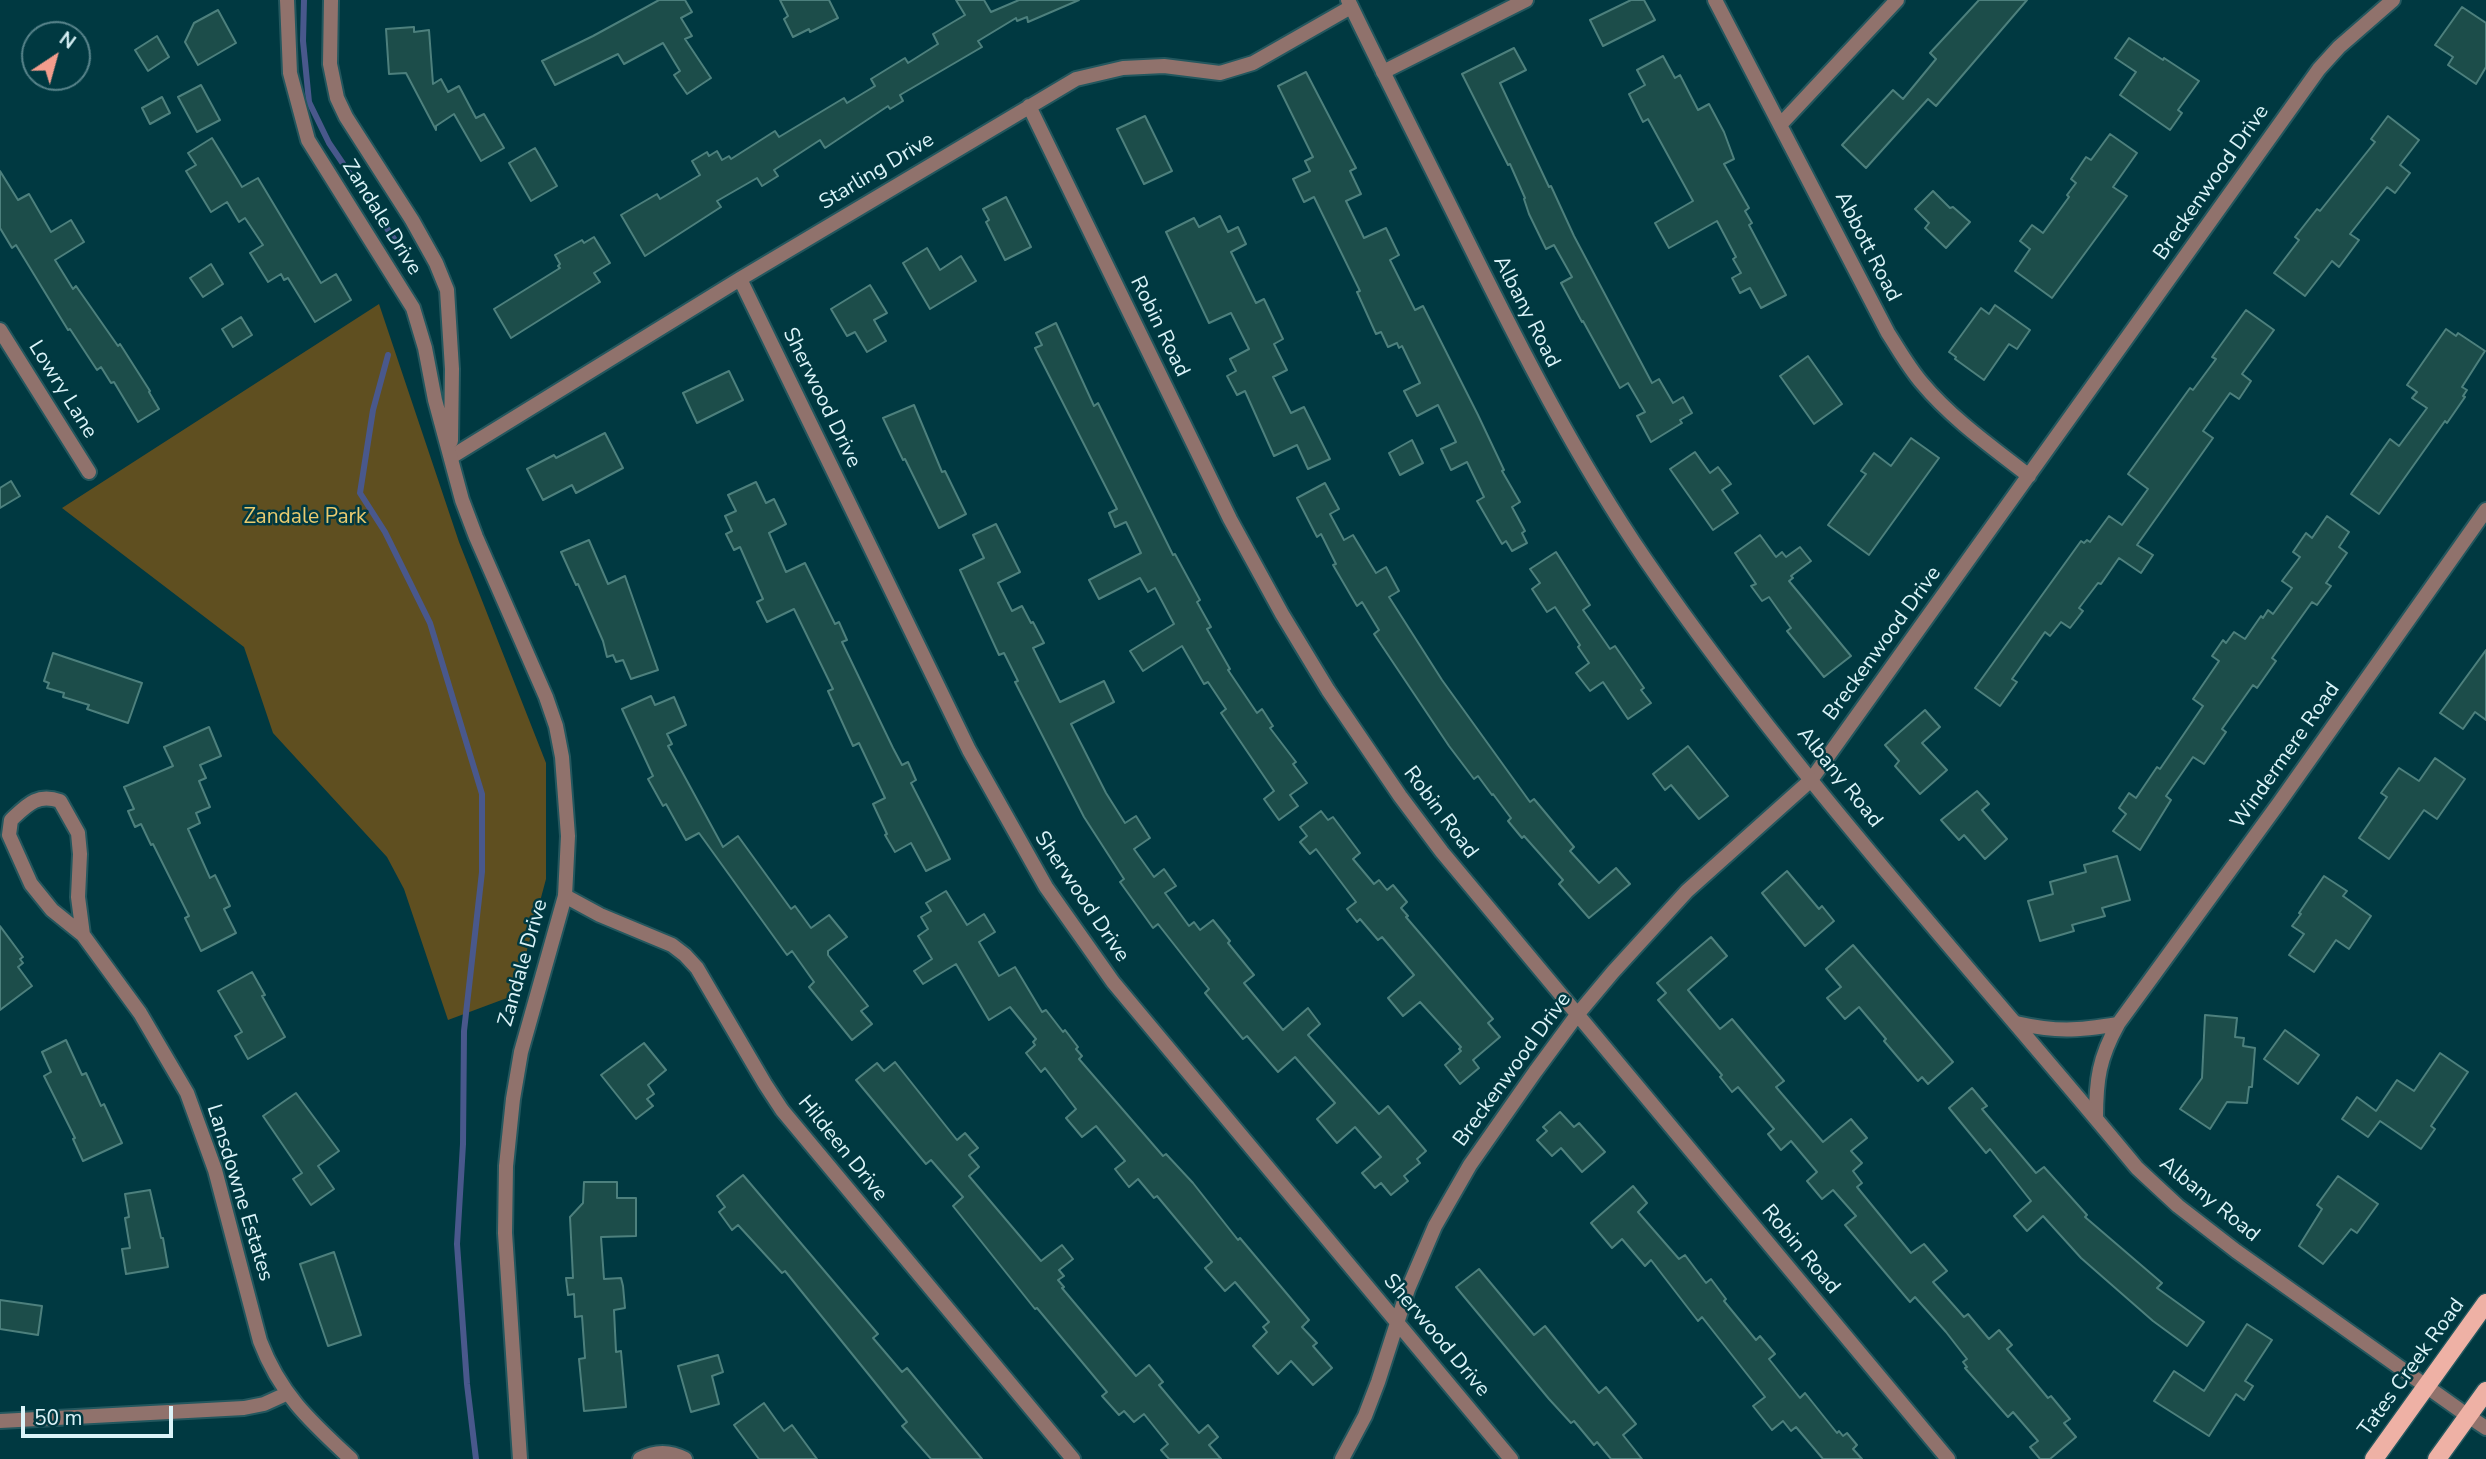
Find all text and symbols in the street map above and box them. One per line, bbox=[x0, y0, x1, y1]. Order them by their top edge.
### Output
north arrow bbox=[21, 21, 91, 91]
text: N bbox=[54, 26, 81, 55]
street label: Breckenwood Drive bbox=[2149, 100, 2275, 266]
street label: Starling Drive bbox=[815, 128, 939, 216]
street label: Zandale Drive bbox=[336, 156, 426, 280]
street label: Abbott Road bbox=[1829, 188, 1905, 306]
street label: Albany Road bbox=[1487, 252, 1565, 372]
street label: Robin Road bbox=[1124, 273, 1194, 381]
street label: Sherwood Drive bbox=[776, 324, 866, 472]
street label: Lowry Lane bbox=[22, 336, 102, 444]
park label: Zandale Park bbox=[243, 505, 367, 531]
street label: Breckenwood Drive bbox=[1819, 562, 1947, 726]
street label: Windermere Road bbox=[2226, 678, 2346, 834]
street label: Albany Road bbox=[1791, 723, 1887, 833]
street label: Robin Road bbox=[1397, 762, 1483, 864]
street label: Sherwood Drive bbox=[1028, 827, 1134, 967]
street label: Zandale Drive bbox=[494, 897, 554, 1029]
street label: Breckenwood Drive bbox=[1449, 988, 1577, 1152]
street label: Hildeen Drive bbox=[792, 1091, 892, 1207]
street label: Lansdowne Estates bbox=[200, 1102, 278, 1284]
street label: Albany Road bbox=[2154, 1152, 2264, 1248]
street label: Robin Road bbox=[1755, 1200, 1845, 1300]
street label: Sherwood Drive bbox=[1377, 1270, 1495, 1402]
street label: Tates Creek Road bbox=[2353, 1294, 2471, 1442]
scale bar bbox=[24, 1392, 177, 1436]
text: 50 m bbox=[34, 1404, 83, 1432]

